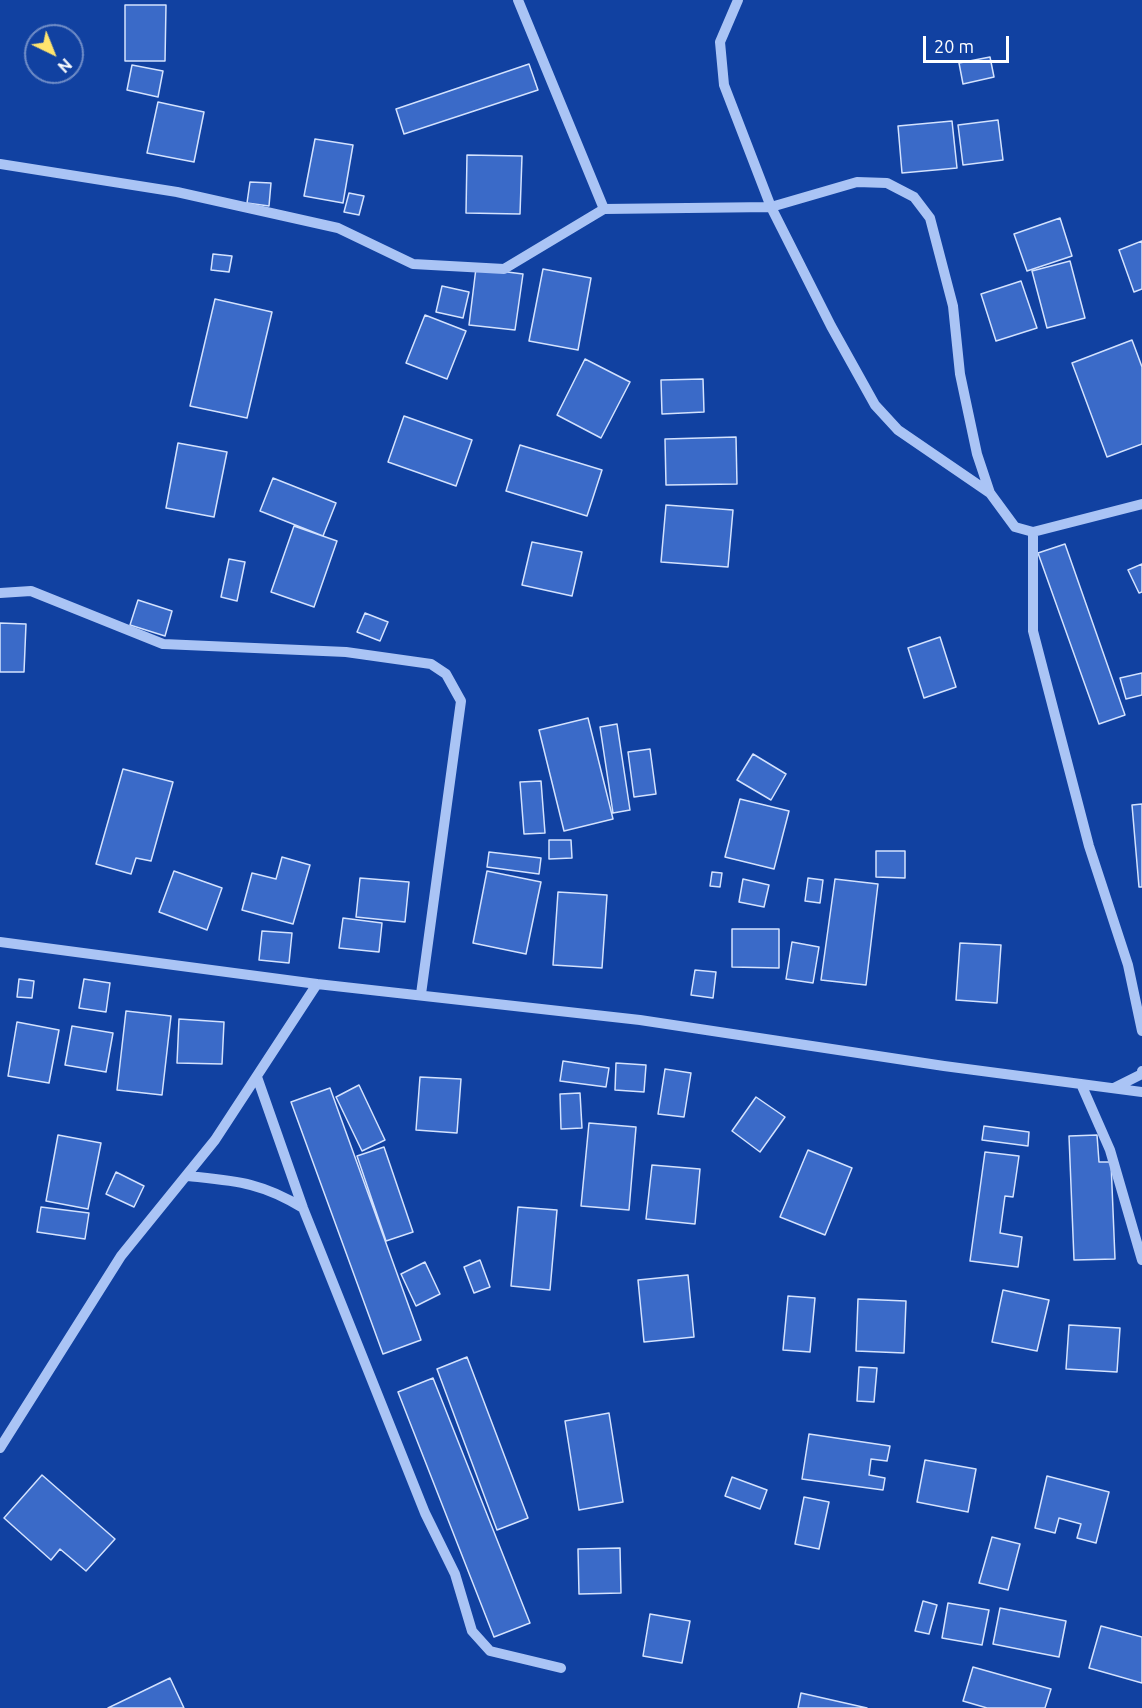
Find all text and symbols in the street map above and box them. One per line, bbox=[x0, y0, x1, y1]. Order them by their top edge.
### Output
north arrow bbox=[24, 24, 84, 84]
scale bar bbox=[926, 24, 1012, 62]
text: 20 m bbox=[934, 36, 974, 56]
text: N bbox=[54, 55, 75, 76]

